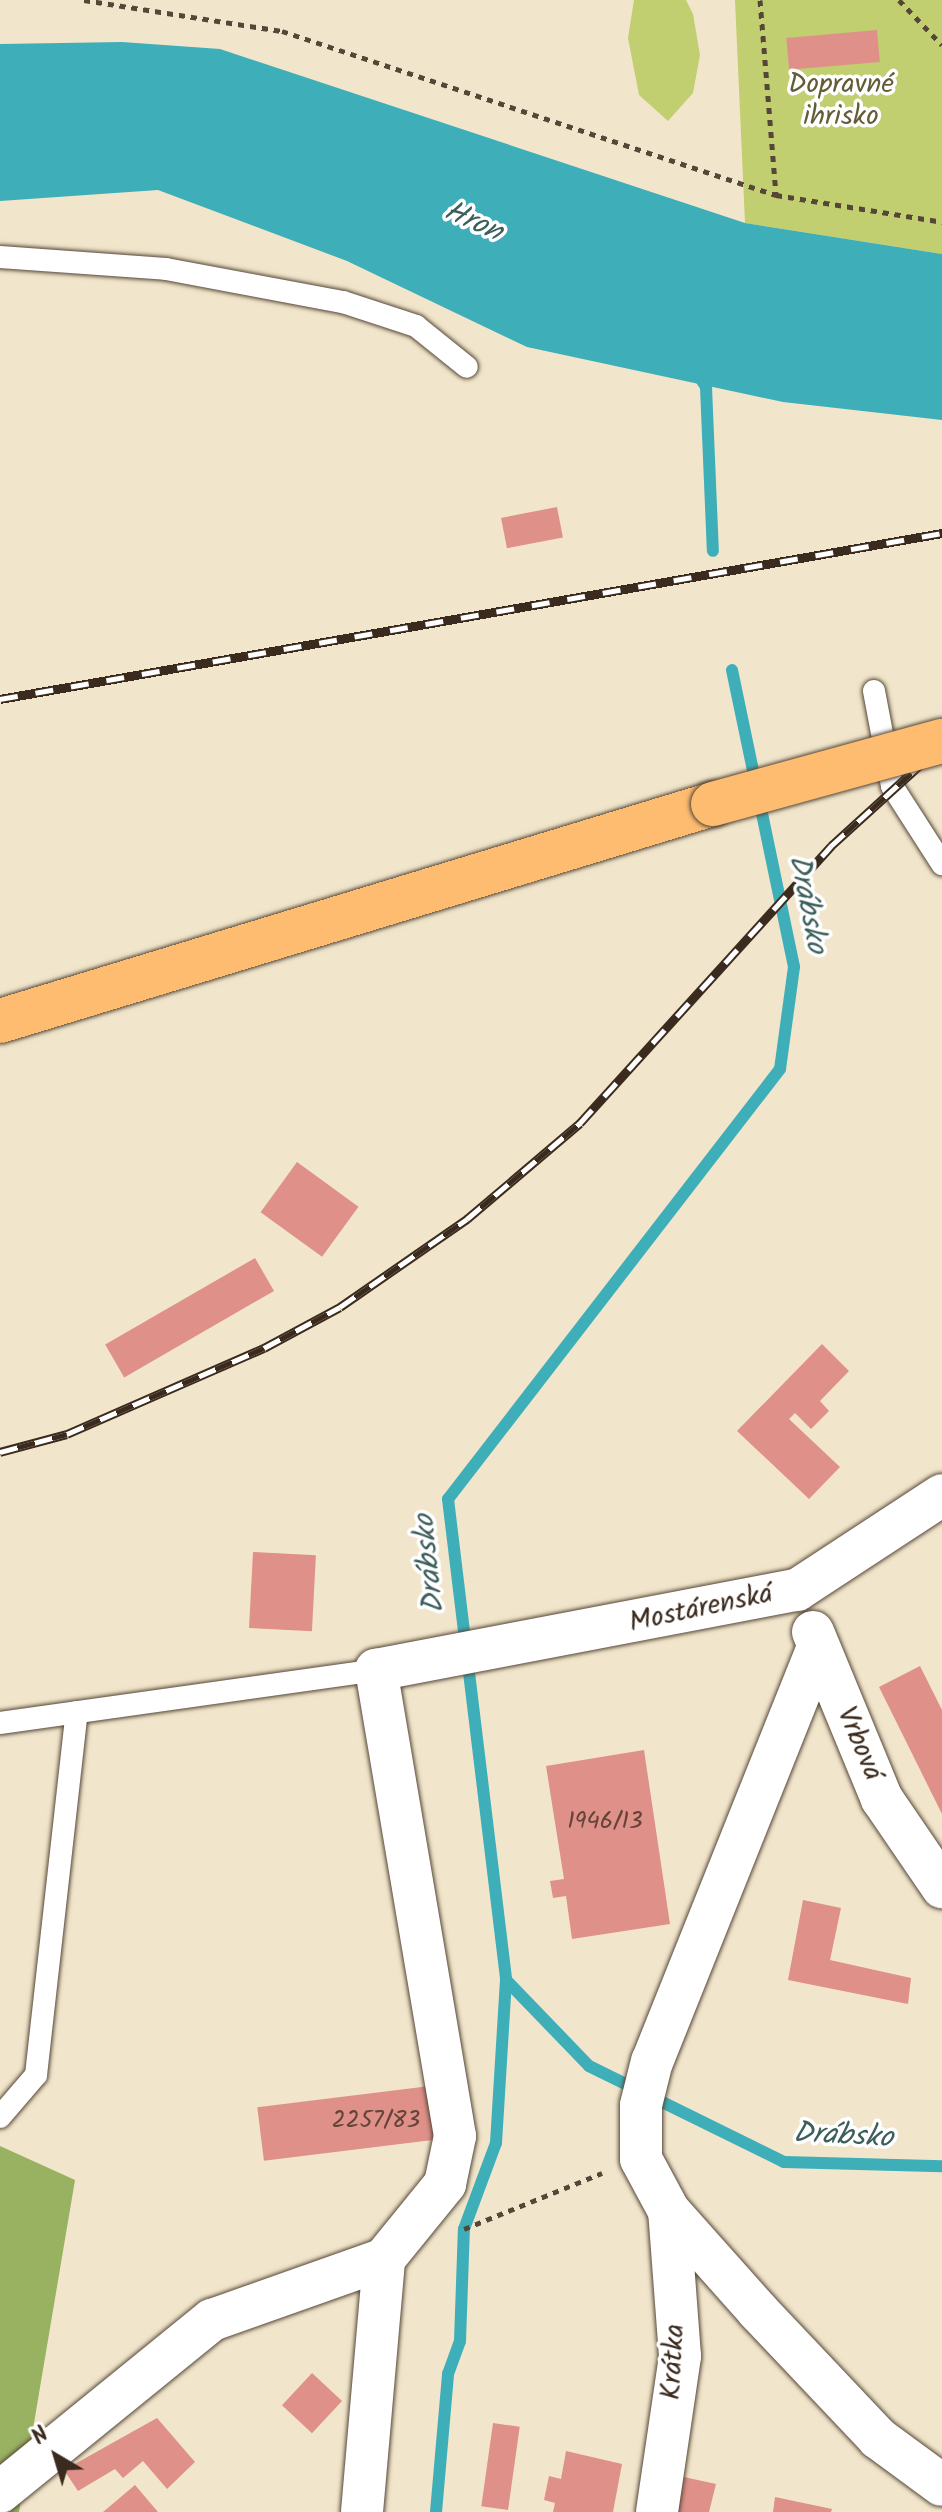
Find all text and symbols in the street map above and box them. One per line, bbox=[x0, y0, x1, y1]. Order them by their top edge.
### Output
park label: Dopravné ihrisko bbox=[788, 68, 894, 134]
water label: Hron bbox=[438, 193, 508, 251]
water label: Drábsko bbox=[780, 852, 834, 956]
water label: Drábsko bbox=[407, 1513, 453, 1615]
street label: Mostárenská bbox=[626, 1577, 776, 1641]
street label: Vrbová bbox=[829, 1702, 889, 1786]
house number: 1946/13 bbox=[567, 1808, 643, 1836]
house number: 2257/83 bbox=[332, 2107, 420, 2135]
water label: Drábsko bbox=[792, 2115, 894, 2157]
street label: Krátka bbox=[655, 2323, 693, 2401]
north arrow bbox=[16, 2416, 96, 2496]
text: N bbox=[25, 2419, 57, 2455]

